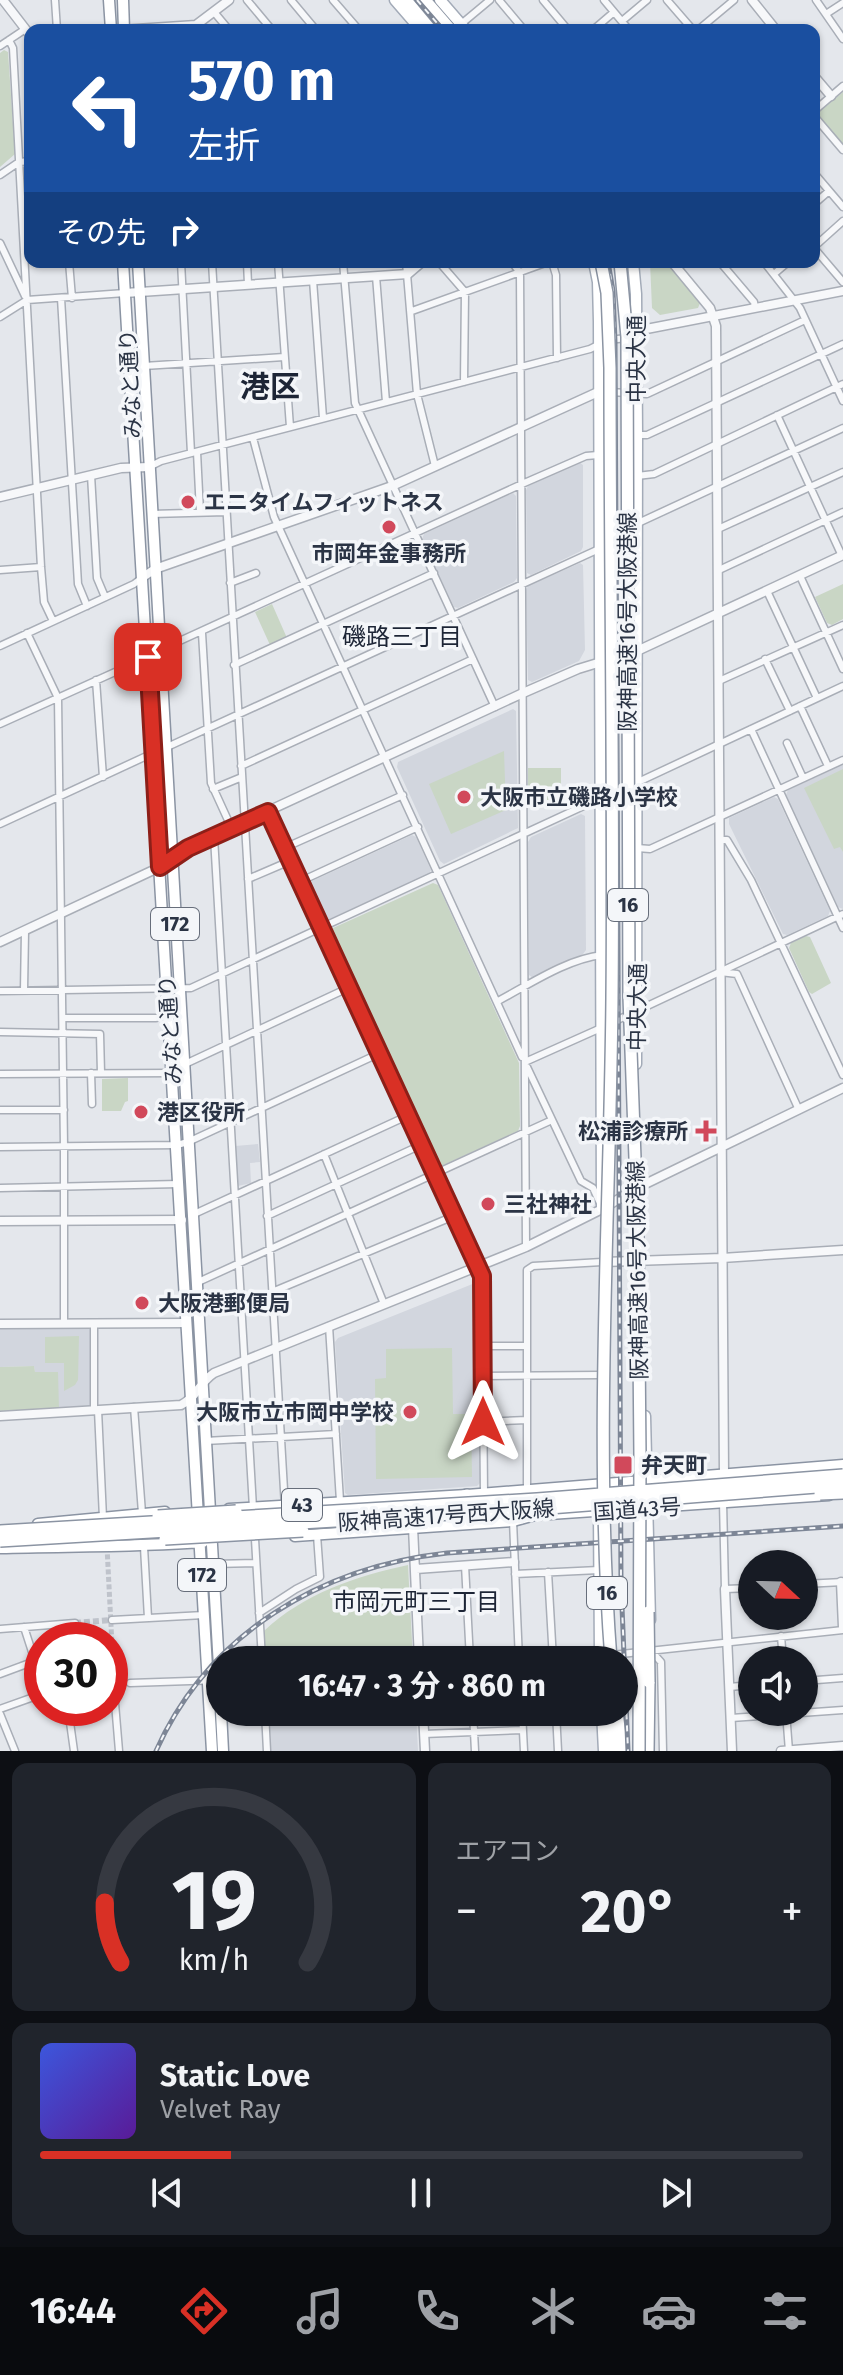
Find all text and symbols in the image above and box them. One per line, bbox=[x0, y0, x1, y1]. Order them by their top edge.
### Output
text: 570 m bbox=[188, 48, 335, 115]
icon: left bbox=[56, 56, 160, 160]
text: 左折 bbox=[188, 124, 260, 168]
icon: right bbox=[162, 208, 206, 252]
text: その先 bbox=[56, 215, 146, 251]
street label: 中央大通 bbox=[623, 315, 650, 403]
street label: みなと通り bbox=[114, 328, 147, 440]
district label: 港区 bbox=[240, 369, 300, 405]
place label: エニタイムフィットネス bbox=[204, 489, 444, 516]
marker: エニタイムフィットネス bbox=[179, 493, 197, 511]
street label: 阪神高速16号大阪港線 bbox=[614, 512, 641, 732]
marker: 市岡年金事務所 bbox=[380, 518, 398, 536]
place label: 市岡年金事務所 bbox=[312, 540, 466, 567]
pin bbox=[114, 623, 182, 691]
district label: 磯路三丁目 bbox=[342, 623, 462, 651]
icon: arrive bbox=[126, 635, 170, 679]
place label: 大阪市立磯路小学校 bbox=[480, 784, 678, 811]
marker: 大阪市立磯路小学校 bbox=[455, 788, 473, 806]
road number: 16 bbox=[608, 889, 648, 921]
road number: 172 bbox=[151, 908, 199, 940]
street label: 中央大通 bbox=[623, 963, 652, 1051]
street label: みなと通り bbox=[153, 974, 188, 1086]
place label: 港区役所 bbox=[157, 1099, 245, 1126]
marker: 港区役所 bbox=[132, 1103, 150, 1121]
place label: 松浦診療所 bbox=[578, 1118, 688, 1145]
marker: 松浦診療所 bbox=[695, 1120, 717, 1142]
street label: 阪神高速16号大阪港線 bbox=[622, 1160, 653, 1380]
place label: 三社神社 bbox=[504, 1191, 592, 1218]
marker: 三社神社 bbox=[479, 1195, 497, 1213]
place label: 大阪港郵便局 bbox=[158, 1290, 290, 1317]
marker: 大阪港郵便局 bbox=[133, 1294, 151, 1312]
position arrow bbox=[441, 1380, 525, 1464]
place label: 大阪市立市岡中学校 bbox=[196, 1399, 394, 1426]
marker: 大阪市立市岡中学校 bbox=[401, 1403, 419, 1421]
place label: 弁天町 bbox=[641, 1452, 707, 1479]
marker: 弁天町 bbox=[612, 1454, 634, 1476]
road number: 43 bbox=[282, 1489, 322, 1521]
street label: 国道43号 bbox=[592, 1493, 682, 1526]
street label: 阪神高速17号西大阪線 bbox=[337, 1494, 555, 1537]
north arrow bbox=[738, 1550, 818, 1630]
map controls bbox=[738, 1550, 818, 1726]
road number: 172 bbox=[178, 1559, 226, 1591]
road number: 16 bbox=[587, 1577, 627, 1609]
district label: 市岡元町三丁目 bbox=[332, 1588, 500, 1616]
speed limit sign: 30 bbox=[24, 1622, 128, 1726]
button: sound bbox=[738, 1646, 818, 1726]
text: 16:47 · 3 分 · 860 m bbox=[298, 1668, 546, 1704]
text: エアコン bbox=[456, 1836, 560, 1867]
text: 19 bbox=[171, 1851, 256, 1951]
text: 20° bbox=[581, 1876, 678, 1948]
text: − bbox=[456, 1885, 478, 1938]
text: + bbox=[781, 1885, 803, 1938]
text: km/h bbox=[178, 1943, 249, 1978]
text: Static Love bbox=[160, 2058, 310, 2094]
text: Velvet Ray bbox=[160, 2094, 280, 2125]
icon: previous bbox=[145, 2171, 189, 2215]
icon: pause bbox=[399, 2171, 443, 2215]
icon: next bbox=[654, 2171, 698, 2215]
icon: directions bbox=[176, 2283, 232, 2339]
icon: music bbox=[292, 2283, 348, 2339]
icon: phone bbox=[409, 2283, 465, 2339]
icon: climate bbox=[525, 2283, 581, 2339]
icon: car bbox=[641, 2283, 697, 2339]
icon: filters bbox=[757, 2283, 813, 2339]
text: 16:44 bbox=[30, 2289, 116, 2333]

